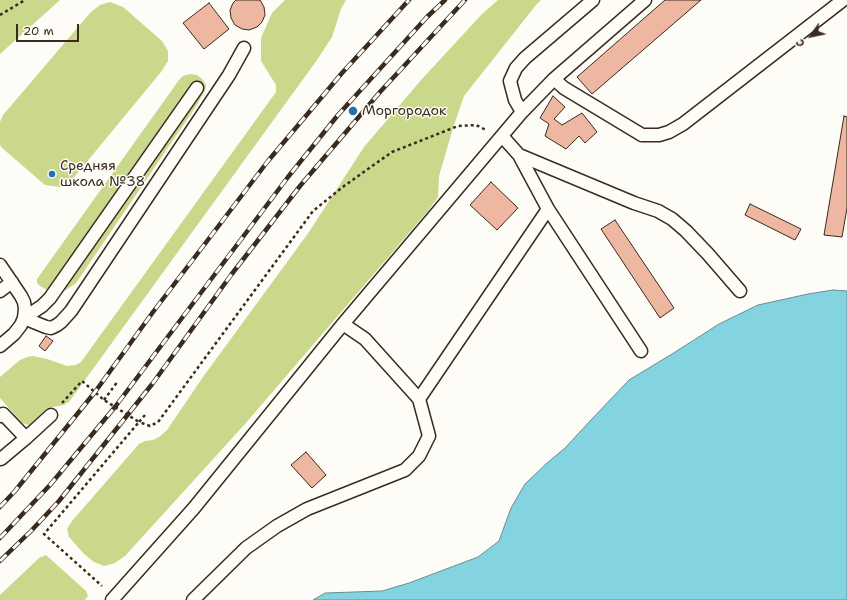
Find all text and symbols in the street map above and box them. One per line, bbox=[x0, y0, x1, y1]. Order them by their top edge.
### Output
scale bar bbox=[18, 16, 81, 42]
north arrow bbox=[791, 16, 831, 56]
text: 20 m bbox=[23, 23, 54, 39]
text: С bbox=[792, 36, 809, 50]
place label: Моргородок bbox=[362, 103, 446, 119]
marker: Моргородок bbox=[347, 105, 359, 117]
place label: Средняя школа №38 bbox=[60, 158, 145, 190]
marker: Средняя школа №38 bbox=[47, 169, 57, 179]

